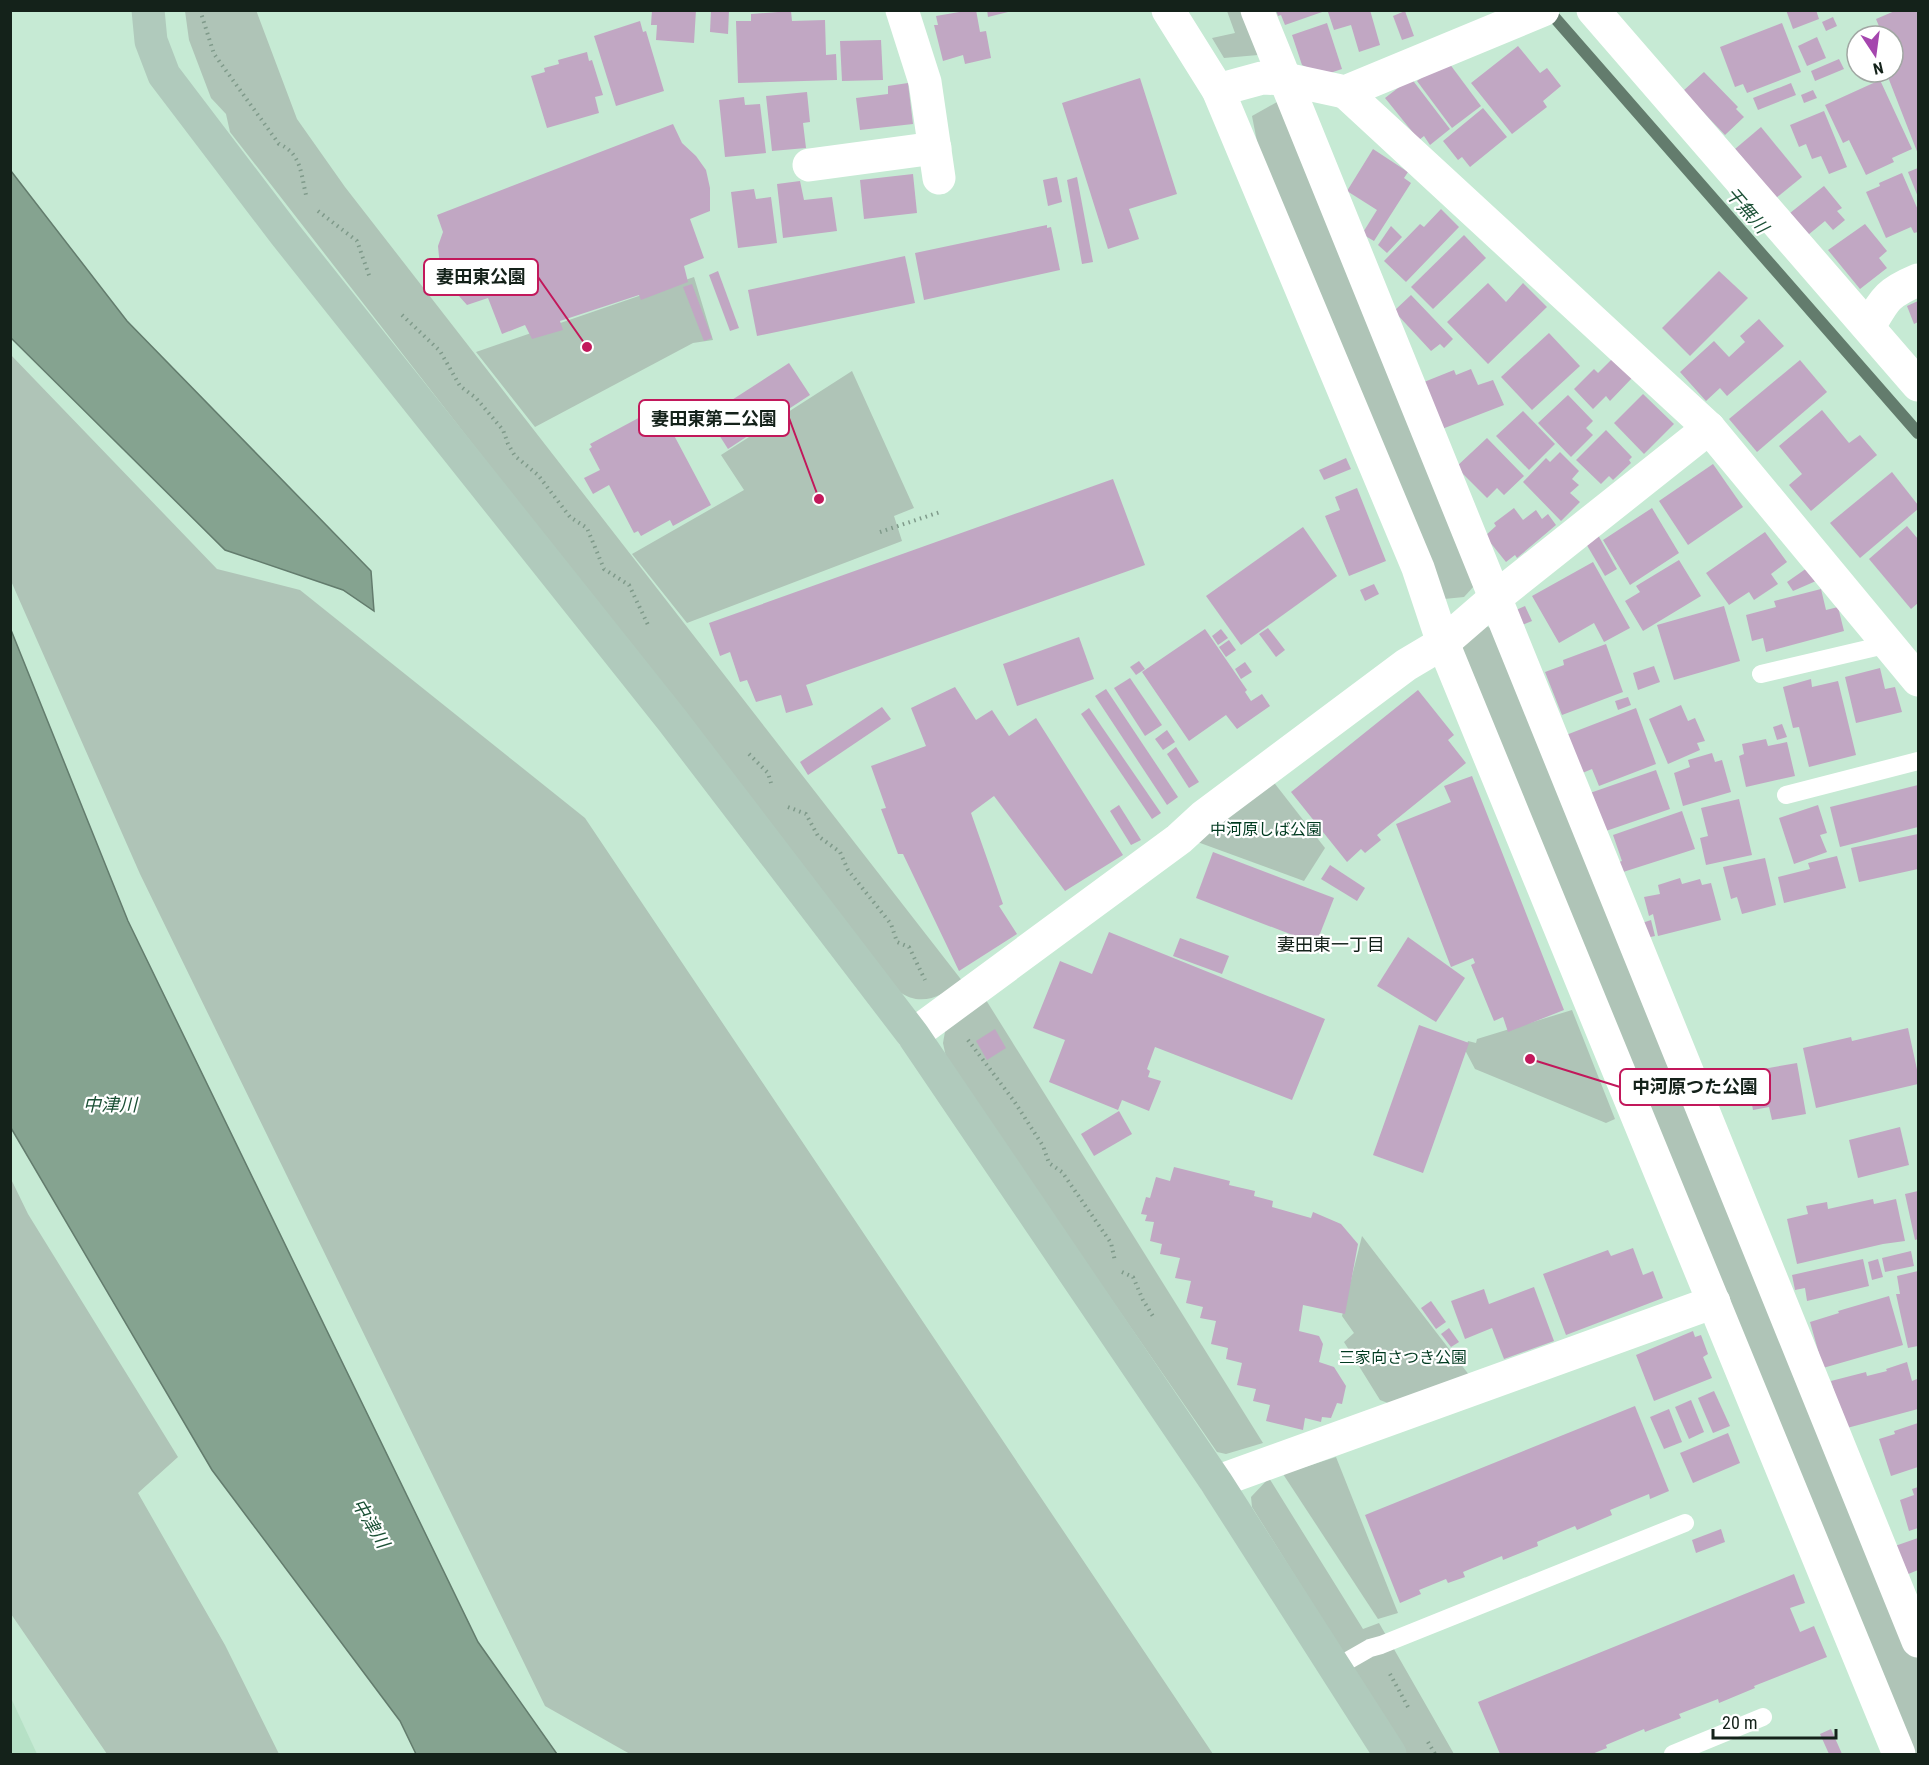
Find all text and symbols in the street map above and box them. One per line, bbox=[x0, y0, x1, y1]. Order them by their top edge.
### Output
north arrow bbox=[1845, 24, 1905, 84]
text: N bbox=[1871, 58, 1885, 78]
water label: 干無川 bbox=[1721, 183, 1774, 239]
callout: 妻田東公園 bbox=[424, 259, 538, 295]
text: 妻田東公園 bbox=[436, 266, 526, 287]
callout: 妻田東第二公園 bbox=[639, 400, 789, 436]
text: 妻田東第二公園 bbox=[651, 408, 777, 429]
park label: 中河原しば公園 bbox=[1210, 820, 1322, 839]
district label: 妻田東一丁目 bbox=[1277, 934, 1385, 955]
callout: 中河原つた公園 bbox=[1620, 1069, 1770, 1105]
text: 中河原つた公園 bbox=[1632, 1076, 1758, 1097]
water label: 中津川 bbox=[83, 1094, 139, 1115]
park label: 三家向さつき公園 bbox=[1339, 1348, 1467, 1367]
water label: 中津川 bbox=[348, 1494, 395, 1553]
scale bar bbox=[1713, 1702, 1836, 1740]
text: 20 m bbox=[1722, 1712, 1757, 1733]

